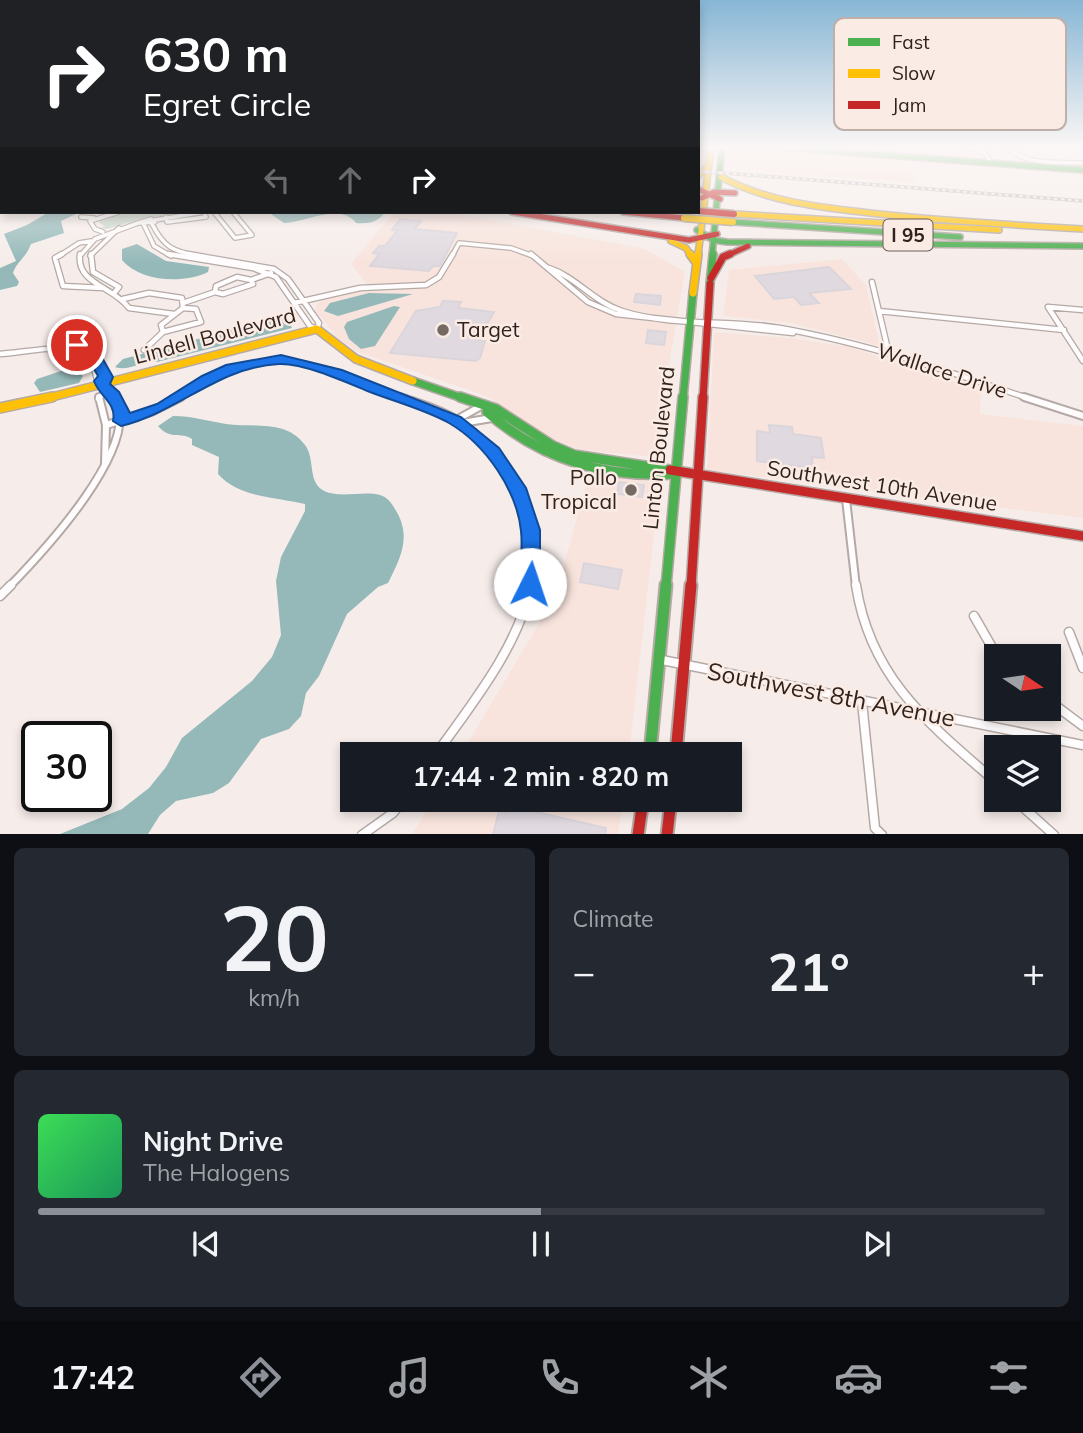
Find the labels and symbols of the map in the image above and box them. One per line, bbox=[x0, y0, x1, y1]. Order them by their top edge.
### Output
legend bbox=[834, 18, 1066, 130]
text: Fast bbox=[892, 30, 930, 54]
text: Slow bbox=[892, 61, 936, 85]
text: Jam bbox=[892, 93, 926, 117]
road number: I 95 bbox=[884, 219, 932, 250]
street label: Lindell Boulevard bbox=[131, 301, 299, 369]
pin bbox=[47, 315, 107, 375]
place label: Target bbox=[457, 316, 520, 342]
marker: Target bbox=[435, 322, 451, 338]
street label: Wallace Drive bbox=[874, 337, 1011, 403]
street label: Linton Boulevard bbox=[637, 365, 680, 531]
street label: Southwest 10th Avenue bbox=[765, 454, 999, 516]
place label: Pollo Tropical bbox=[541, 464, 617, 514]
marker: Pollo Tropical bbox=[623, 482, 639, 498]
position arrow bbox=[493, 547, 567, 621]
north arrow bbox=[984, 644, 1060, 721]
street label: Southwest 8th Avenue bbox=[705, 655, 958, 733]
speed limit sign: 30 bbox=[21, 721, 112, 812]

